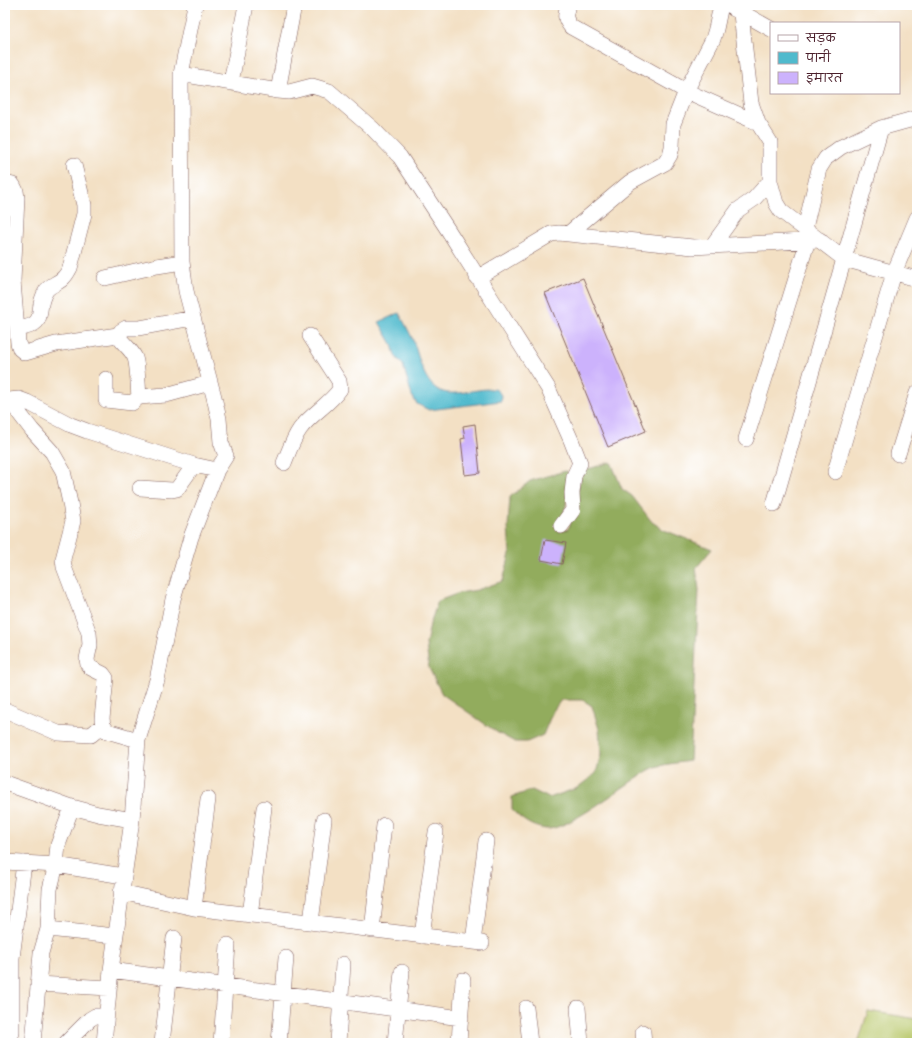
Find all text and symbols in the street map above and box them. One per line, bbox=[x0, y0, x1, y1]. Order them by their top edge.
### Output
legend bbox=[770, 22, 900, 94]
text: सड़क bbox=[805, 30, 837, 46]
text: पानी bbox=[805, 49, 831, 66]
text: इमारत bbox=[806, 70, 844, 86]

